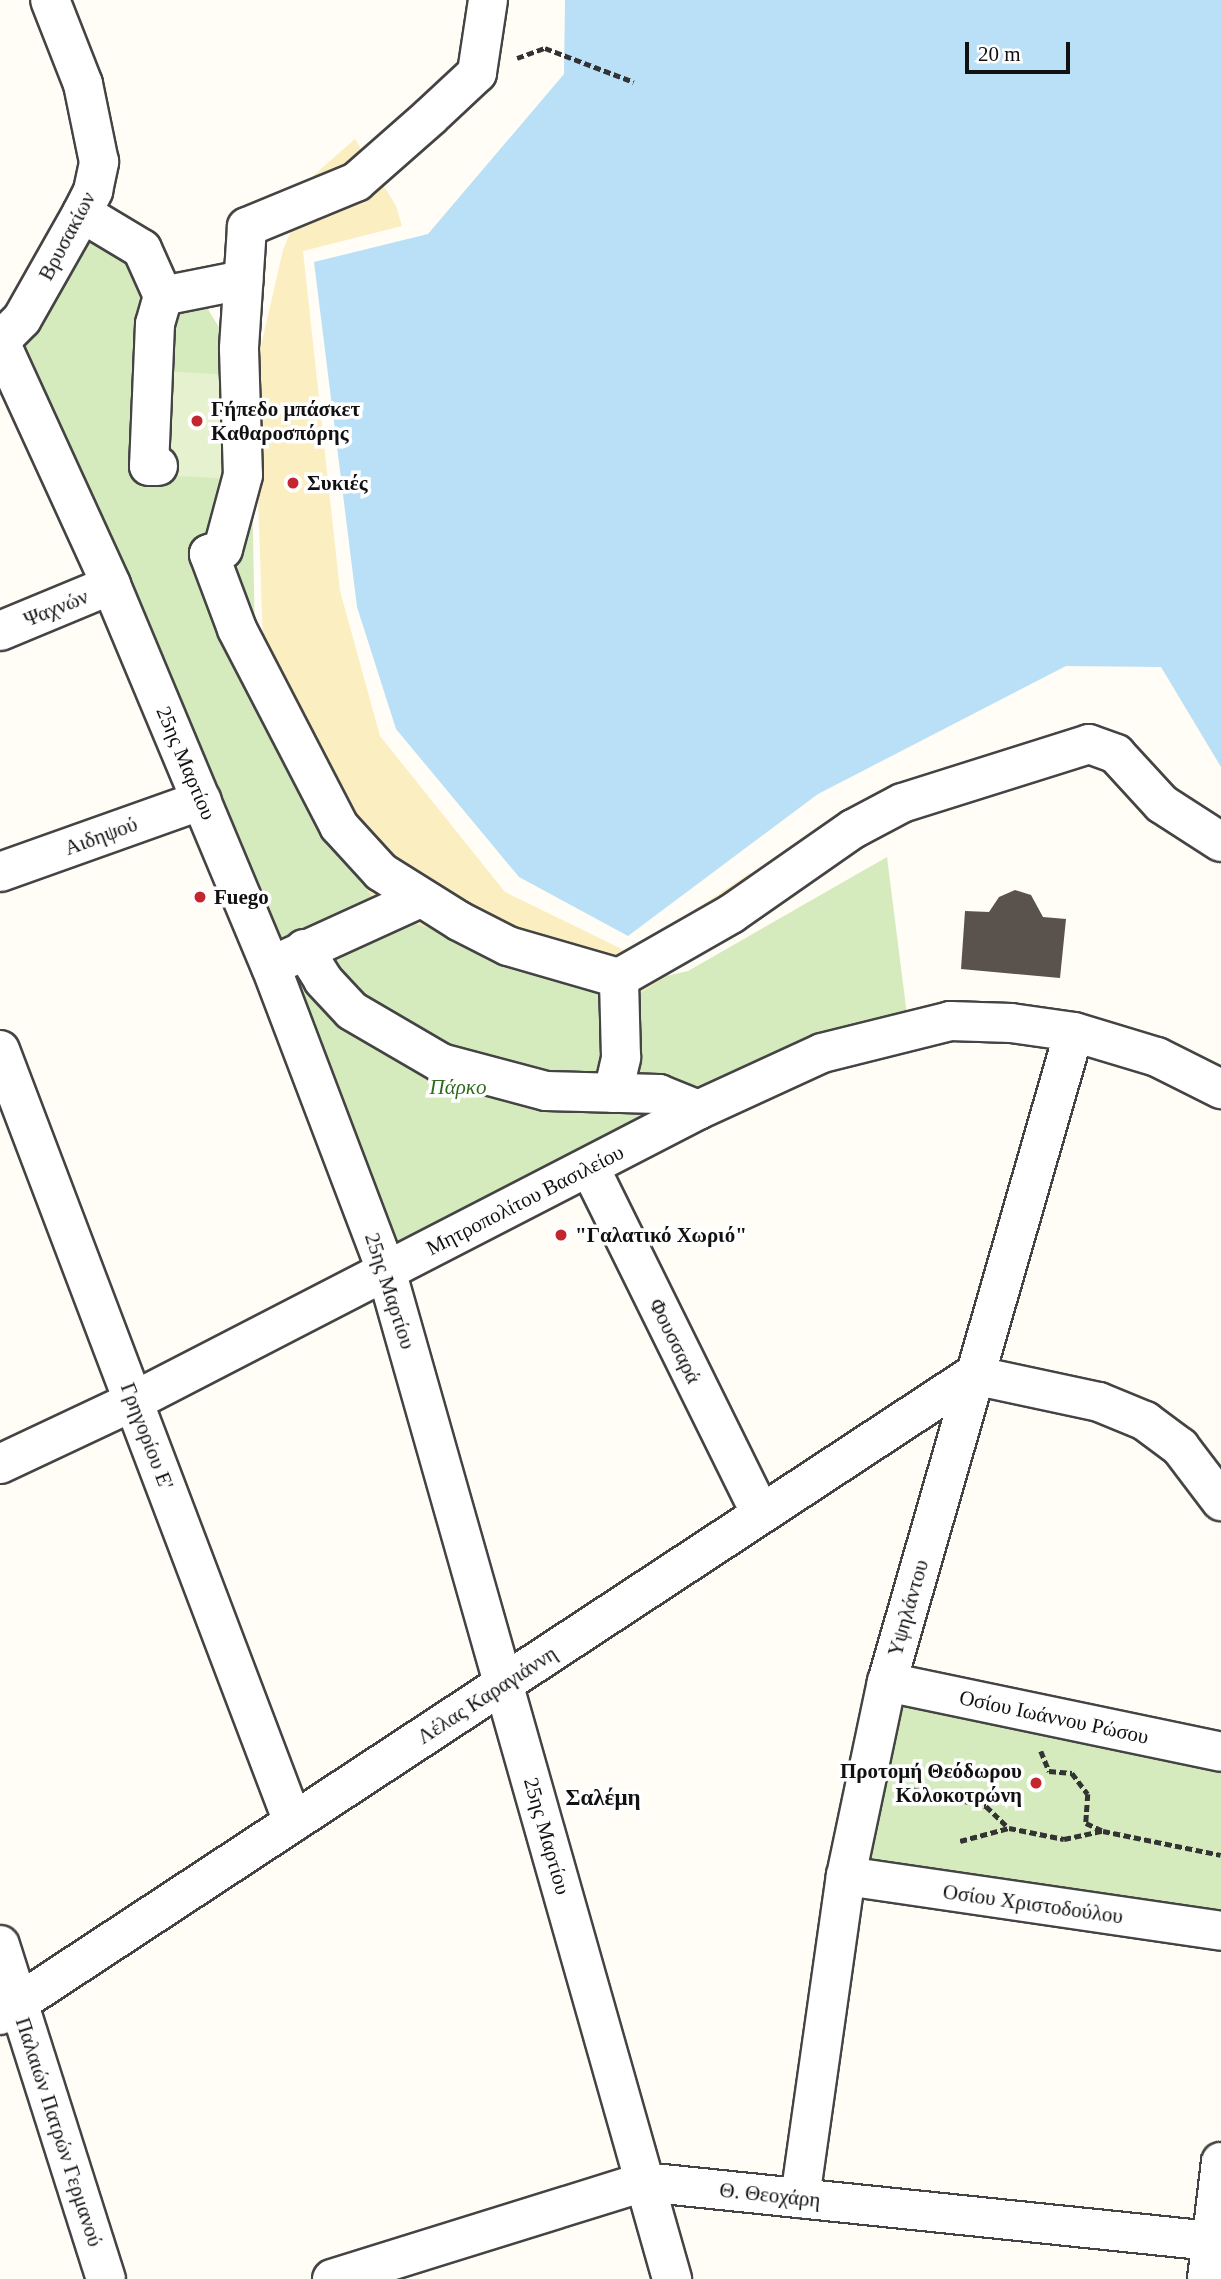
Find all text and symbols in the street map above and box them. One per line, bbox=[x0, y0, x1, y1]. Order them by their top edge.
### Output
scale bar bbox=[969, 28, 1074, 72]
text: 20 m bbox=[978, 42, 1021, 66]
street label: Βρυσακίων bbox=[33, 187, 101, 285]
place label: Γήπεδο μπάσκετ Καθαροσπόρης bbox=[211, 396, 360, 446]
marker: Γήπεδο μπάσκετ Καθαροσπόρης bbox=[189, 413, 205, 429]
place label: Συκιές bbox=[307, 470, 368, 496]
marker: Συκιές bbox=[285, 475, 301, 491]
street label: Ψαχνών bbox=[20, 584, 92, 632]
street label: 25ης Μαρτίου bbox=[151, 703, 221, 823]
street label: Αιδηψού bbox=[61, 811, 141, 861]
place label: Fuego bbox=[214, 884, 269, 910]
marker: Fuego bbox=[192, 889, 208, 905]
park label: Πάρκο bbox=[430, 1074, 486, 1100]
street label: Μητροπολίτου Βασιλείου bbox=[422, 1139, 628, 1261]
place label: "Γαλατικό Χωριό" bbox=[575, 1222, 747, 1248]
marker: "Γαλατικό Χωριό" bbox=[553, 1227, 569, 1243]
street label: 25ης Μαρτίου bbox=[359, 1230, 421, 1352]
street label: Φουσσαρά bbox=[644, 1294, 706, 1388]
street label: Γρηγορίου Ε' bbox=[115, 1379, 179, 1493]
street label: Υψηλάντου bbox=[882, 1557, 934, 1659]
street label: Λέλας Καραγιάννη bbox=[412, 1640, 562, 1750]
street label: Οσίου Ιωάννου Ρώσου bbox=[957, 1685, 1151, 1749]
place label: Προτομή Θεόδωρου Κολοκοτρώνη bbox=[840, 1758, 1022, 1808]
street label: 25ης Μαρτίου bbox=[518, 1775, 576, 1897]
marker: Προτομή Θεόδωρου Κολοκοτρώνη bbox=[1028, 1775, 1044, 1791]
district label: Σαλέμη bbox=[565, 1784, 641, 1812]
street label: Οσίου Χριστοδούλου bbox=[941, 1879, 1125, 1929]
street label: Παλαιών Πατρών Γερμανού bbox=[10, 2014, 108, 2250]
street label: Θ. Θεοχάρη bbox=[718, 2177, 822, 2213]

